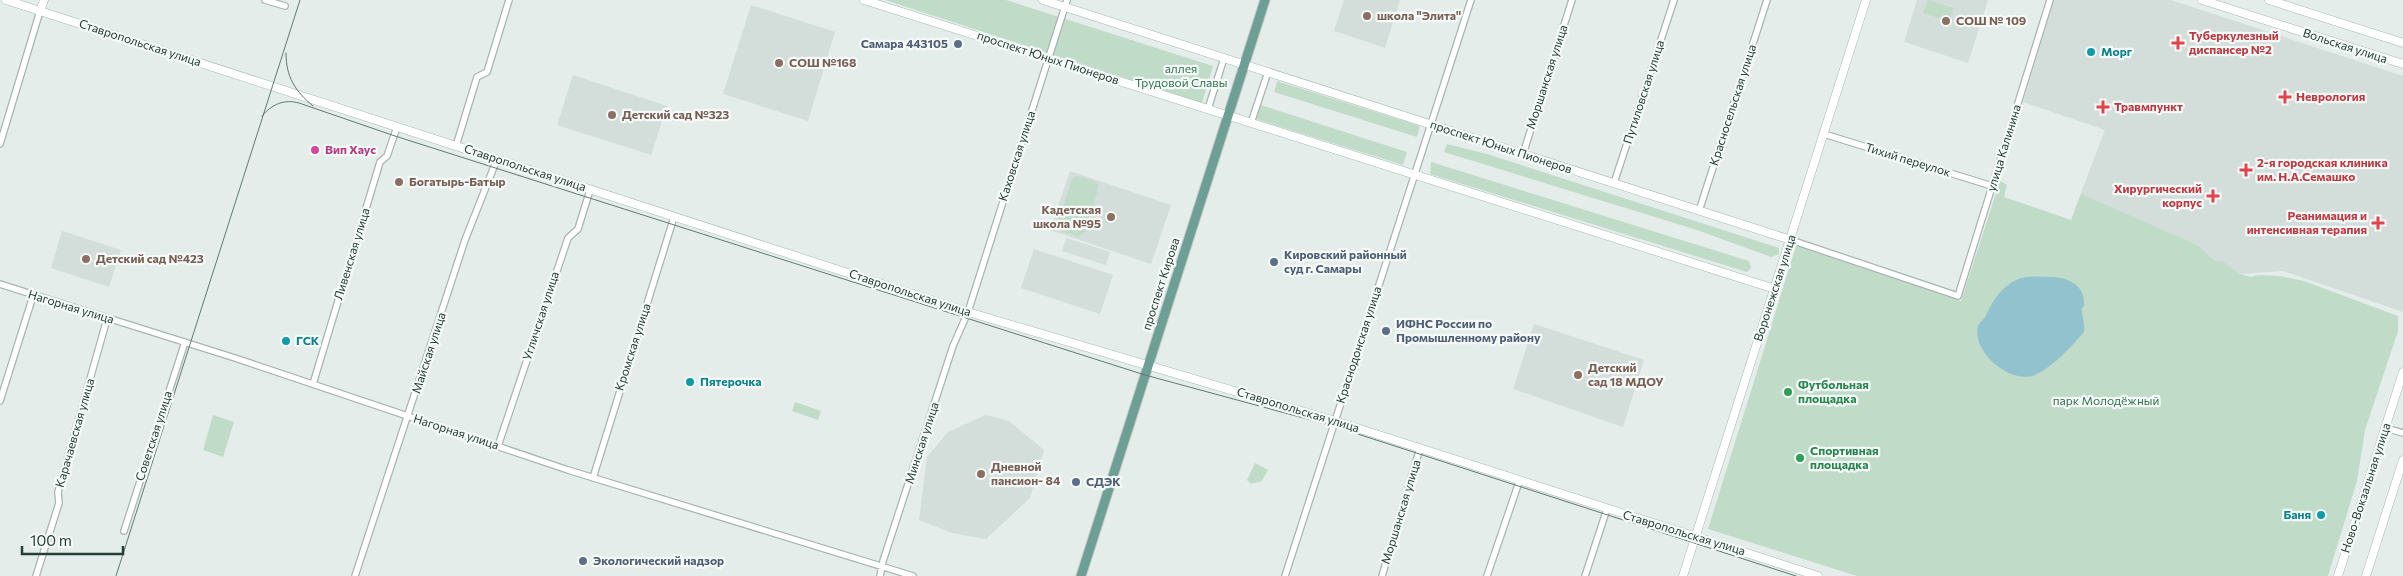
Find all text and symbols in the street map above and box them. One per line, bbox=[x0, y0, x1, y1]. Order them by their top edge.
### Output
place label: школа "Элита" bbox=[1377, 8, 1461, 22]
marker: школа "Элита" bbox=[1361, 10, 1373, 22]
place label: СОШ № 109 bbox=[1956, 13, 2026, 27]
marker: СОШ № 109 bbox=[1940, 15, 1952, 27]
street label: Ставропольская улица bbox=[78, 16, 203, 68]
street label: Моршанская улица bbox=[1523, 23, 1569, 131]
street label: Вольская улица bbox=[2301, 25, 2389, 65]
street label: проспект Юных Пионеров bbox=[976, 27, 1121, 87]
place label: Туберкулезный диспансер №2 bbox=[2189, 28, 2279, 56]
place label: Самара 443105 bbox=[861, 36, 948, 50]
marker: Туберкулезный диспансер №2 bbox=[2171, 36, 2185, 50]
marker: Самара 443105 bbox=[952, 38, 964, 50]
street label: Путиловская улица bbox=[1620, 38, 1666, 145]
street label: Красносельская улица bbox=[1706, 42, 1758, 167]
place label: Морг bbox=[2101, 44, 2133, 58]
marker: Морг bbox=[2085, 46, 2097, 58]
place label: СОШ №168 bbox=[789, 55, 856, 69]
marker: СОШ №168 bbox=[773, 57, 785, 69]
park label: аллея Трудовой Славы bbox=[1135, 61, 1227, 89]
place label: Неврология bbox=[2296, 89, 2365, 103]
marker: Неврология bbox=[2278, 90, 2292, 104]
place label: Травмпункт bbox=[2114, 99, 2183, 113]
marker: Травмпункт bbox=[2096, 100, 2110, 114]
street label: улица Калинина bbox=[1983, 103, 2023, 193]
place label: Детский сад №323 bbox=[622, 107, 729, 121]
marker: Детский сад №323 bbox=[606, 109, 618, 121]
street label: Каховская улица bbox=[995, 109, 1037, 203]
street label: проспект Юных Пионеров bbox=[1429, 116, 1574, 176]
street label: Тихий переулок bbox=[1864, 139, 1953, 179]
street label: Ставропольская улица bbox=[463, 141, 588, 193]
place label: Вип Хаус bbox=[325, 142, 376, 156]
marker: Вип Хаус bbox=[309, 144, 321, 156]
place label: 2-я городская клиника им. Н.А.Семашко bbox=[2257, 155, 2388, 183]
marker: 2-я городская клиника им. Н.А.Семашко bbox=[2239, 163, 2253, 177]
place label: Богатырь-Батыр bbox=[409, 174, 506, 188]
marker: Богатырь-Батыр bbox=[393, 176, 405, 188]
place label: Хирургический корпус bbox=[2114, 181, 2202, 209]
marker: Хирургический корпус bbox=[2206, 189, 2220, 203]
place label: Кадетская школа №95 bbox=[1033, 202, 1101, 230]
street label: Ливенская улица bbox=[330, 206, 372, 301]
place label: Реанимация и интенсивная терапия bbox=[2247, 208, 2367, 236]
marker: Кадетская школа №95 bbox=[1105, 211, 1117, 223]
marker: Реанимация и интенсивная терапия bbox=[2371, 216, 2385, 230]
street label: Воронежская улица bbox=[1750, 232, 1798, 343]
street label: проспект Кирова bbox=[1139, 236, 1182, 332]
place label: Кировский районный суд г. Самары bbox=[1284, 247, 1407, 275]
place label: Детский сад №423 bbox=[96, 251, 204, 265]
marker: Детский сад №423 bbox=[80, 253, 92, 265]
marker: Кировский районный суд г. Самары bbox=[1268, 256, 1280, 268]
street label: Ставропольская улица bbox=[848, 266, 973, 318]
street label: Угличская улица bbox=[519, 270, 561, 362]
street label: Краснодонская улица bbox=[1333, 284, 1384, 405]
street label: Нагорная улица bbox=[27, 286, 116, 326]
street label: Кромская улица bbox=[611, 301, 653, 392]
street label: Майская улица bbox=[408, 310, 448, 395]
place label: ИФНС России по Промышленному району bbox=[1396, 316, 1541, 344]
marker: ИФНС России по Промышленному району bbox=[1380, 325, 1392, 337]
place label: ГСК bbox=[296, 333, 320, 347]
marker: ГСК bbox=[280, 335, 292, 347]
place label: Детский сад 18 МДОУ bbox=[1588, 360, 1664, 388]
marker: Детский сад 18 МДОУ bbox=[1572, 369, 1584, 381]
place label: Пятерочка bbox=[700, 374, 762, 388]
marker: Пятерочка bbox=[684, 376, 696, 388]
street label: Карачаевская улица bbox=[52, 377, 96, 489]
place label: Футбольная площадка bbox=[1798, 377, 1869, 405]
street label: Ставропольская улица bbox=[1235, 384, 1361, 434]
marker: Футбольная площадка bbox=[1782, 386, 1794, 398]
street label: Советская улица bbox=[132, 389, 174, 482]
park label: парк Молодёжный bbox=[2053, 393, 2159, 407]
street label: Минская улица bbox=[901, 400, 941, 485]
street label: Нагорная улица bbox=[412, 411, 501, 451]
street label: Ново-Вокзальная улица bbox=[2337, 421, 2393, 554]
place label: Спортивная площадка bbox=[1810, 443, 1879, 471]
marker: Спортивная площадка bbox=[1794, 452, 1806, 464]
street label: Моршанская улица bbox=[1377, 458, 1423, 566]
place label: Дневной пансион- 84 bbox=[991, 459, 1061, 487]
marker: Дневной пансион- 84 bbox=[975, 468, 987, 480]
place label: СДЭК bbox=[1086, 474, 1121, 488]
marker: СДЭК bbox=[1070, 476, 1082, 488]
street label: Ставропольская улица bbox=[1621, 507, 1747, 557]
place label: Баня bbox=[2283, 507, 2311, 521]
marker: Баня bbox=[2315, 509, 2327, 521]
scale bar bbox=[22, 524, 124, 556]
text: 100 m bbox=[30, 531, 72, 549]
place label: Экологический надзор bbox=[593, 553, 724, 567]
marker: Экологический надзор bbox=[577, 555, 589, 567]

